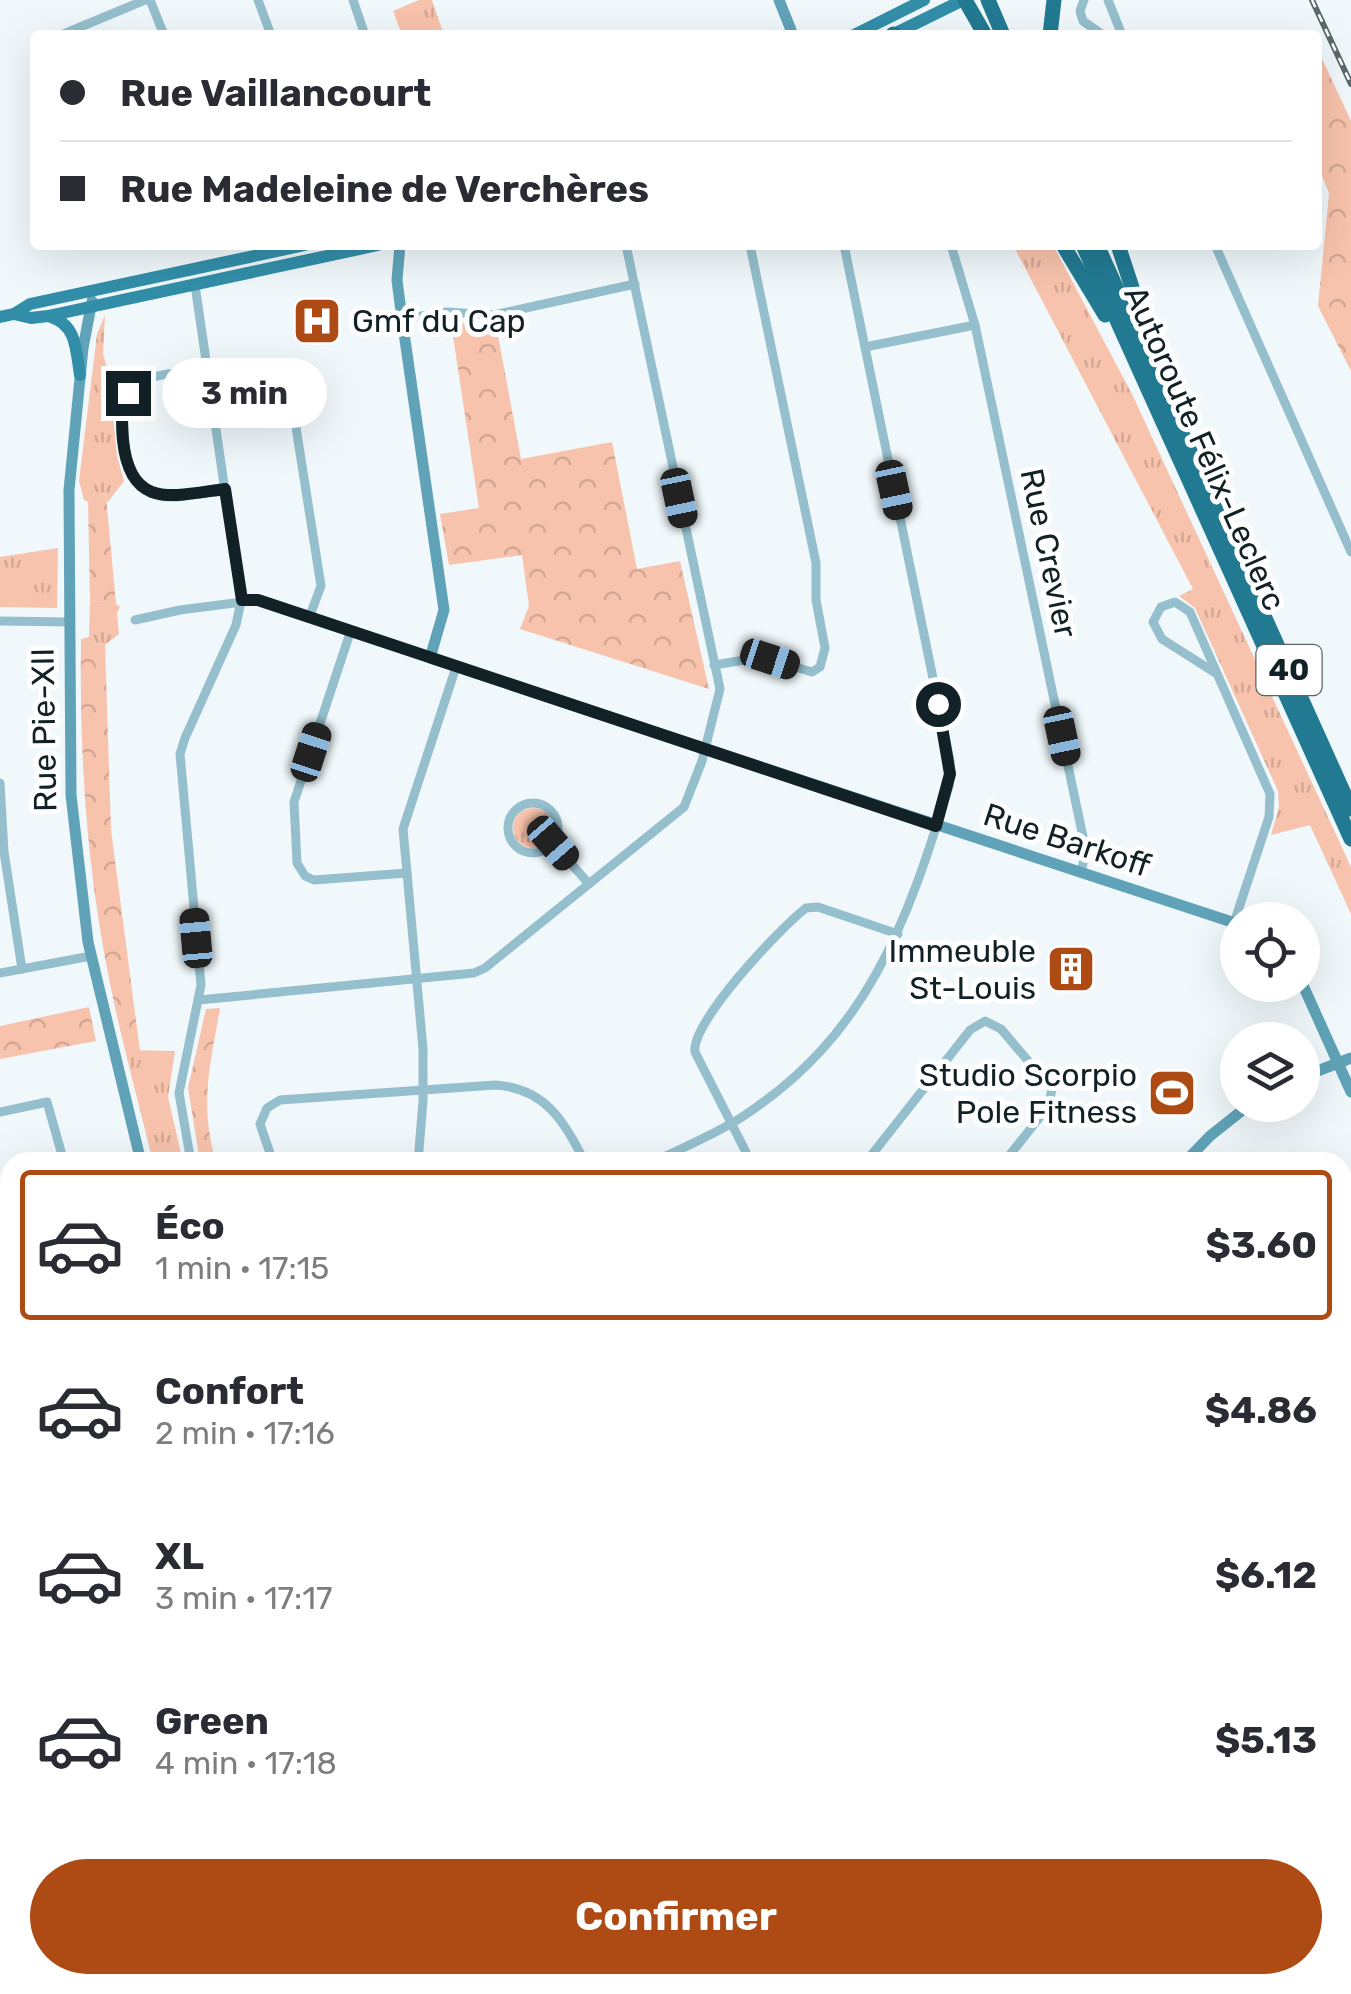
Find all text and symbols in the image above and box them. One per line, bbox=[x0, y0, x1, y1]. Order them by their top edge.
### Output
text: Rue Vaillancourt bbox=[120, 70, 431, 116]
text: Rue Madeleine de Verchères bbox=[120, 166, 649, 212]
street label: Autoroute Félix-Leclerc bbox=[1116, 280, 1294, 616]
hospital icon: Gmf du Cap bbox=[291, 295, 343, 347]
place label: Gmf du Cap bbox=[352, 302, 526, 340]
callout: 3 min bbox=[163, 358, 328, 428]
route end bbox=[106, 371, 151, 416]
text: 3 min bbox=[201, 374, 288, 412]
car bbox=[873, 458, 915, 522]
street label: Rue Crevier bbox=[1013, 465, 1085, 641]
car bbox=[658, 466, 700, 530]
car bbox=[737, 635, 803, 683]
road number: 40 bbox=[1256, 645, 1322, 695]
street label: Rue Pie-XII bbox=[24, 648, 64, 812]
route start bbox=[916, 682, 961, 727]
car bbox=[1041, 704, 1083, 768]
car bbox=[287, 719, 335, 785]
street label: Rue Barkoff bbox=[979, 795, 1155, 885]
car bbox=[522, 811, 584, 875]
map controls bbox=[1220, 902, 1320, 1122]
button: locate bbox=[1220, 902, 1320, 1002]
car bbox=[178, 907, 214, 969]
place label: Immeuble St-Louis bbox=[888, 932, 1036, 1007]
building icon: Immeuble St-Louis bbox=[1045, 943, 1097, 995]
button: layers bbox=[1220, 1022, 1320, 1122]
place label: Studio Scorpio Pole Fitness bbox=[919, 1056, 1137, 1131]
sports icon: Studio Scorpio Pole Fitness bbox=[1146, 1067, 1198, 1119]
icon: car bbox=[35, 1200, 125, 1290]
text: Éco bbox=[155, 1203, 225, 1249]
text: $3.60 bbox=[1205, 1222, 1317, 1268]
text: 1 min · 17:15 bbox=[155, 1249, 329, 1287]
icon: car bbox=[35, 1365, 125, 1455]
text: Confort bbox=[155, 1368, 304, 1414]
text: $4.86 bbox=[1205, 1387, 1317, 1433]
text: 2 min · 17:16 bbox=[155, 1414, 335, 1452]
icon: car bbox=[35, 1530, 125, 1620]
text: XL bbox=[155, 1533, 204, 1579]
text: $6.12 bbox=[1215, 1552, 1317, 1598]
text: 3 min · 17:17 bbox=[155, 1579, 332, 1617]
icon: car bbox=[35, 1695, 125, 1785]
text: Green bbox=[155, 1698, 269, 1744]
text: $5.13 bbox=[1215, 1717, 1317, 1763]
text: 4 min · 17:18 bbox=[155, 1744, 337, 1782]
button: Confirmer bbox=[30, 1859, 1322, 1974]

